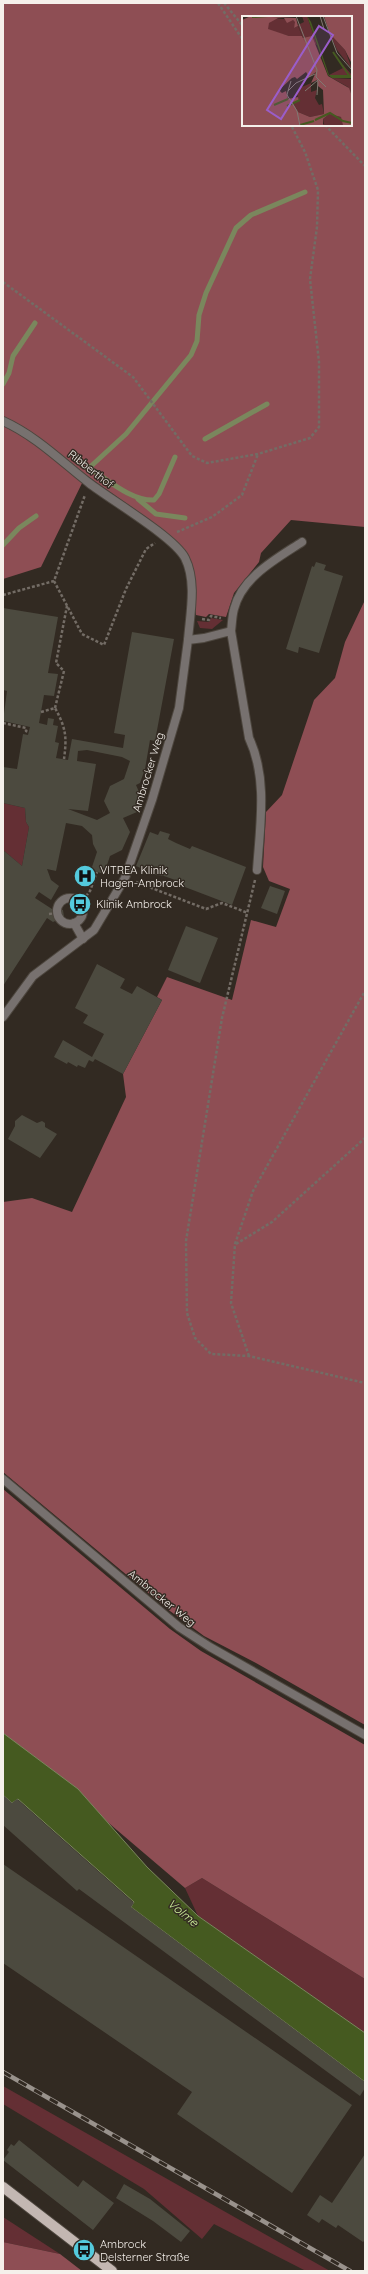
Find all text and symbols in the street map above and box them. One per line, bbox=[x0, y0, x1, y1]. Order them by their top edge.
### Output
inset map bbox=[242, 16, 352, 126]
street label: Ribberthof bbox=[65, 447, 117, 491]
street label: Ambrocker Weg bbox=[129, 730, 167, 814]
hospital icon: VITREA Klinik Hagen-Ambrock bbox=[72, 863, 98, 889]
place label: VITREA Klinik Hagen-Ambrock bbox=[100, 863, 184, 890]
bus stop icon: Klinik Ambrock bbox=[67, 891, 93, 917]
place label: Klinik Ambrock bbox=[96, 897, 172, 911]
street label: Ambrocker Weg bbox=[125, 1567, 199, 1629]
water label: Volme bbox=[165, 1895, 203, 1931]
bus stop icon: Ambrock Delsterner Straße bbox=[71, 2237, 97, 2263]
place label: Ambrock Delsterner Straße bbox=[100, 2237, 189, 2264]

